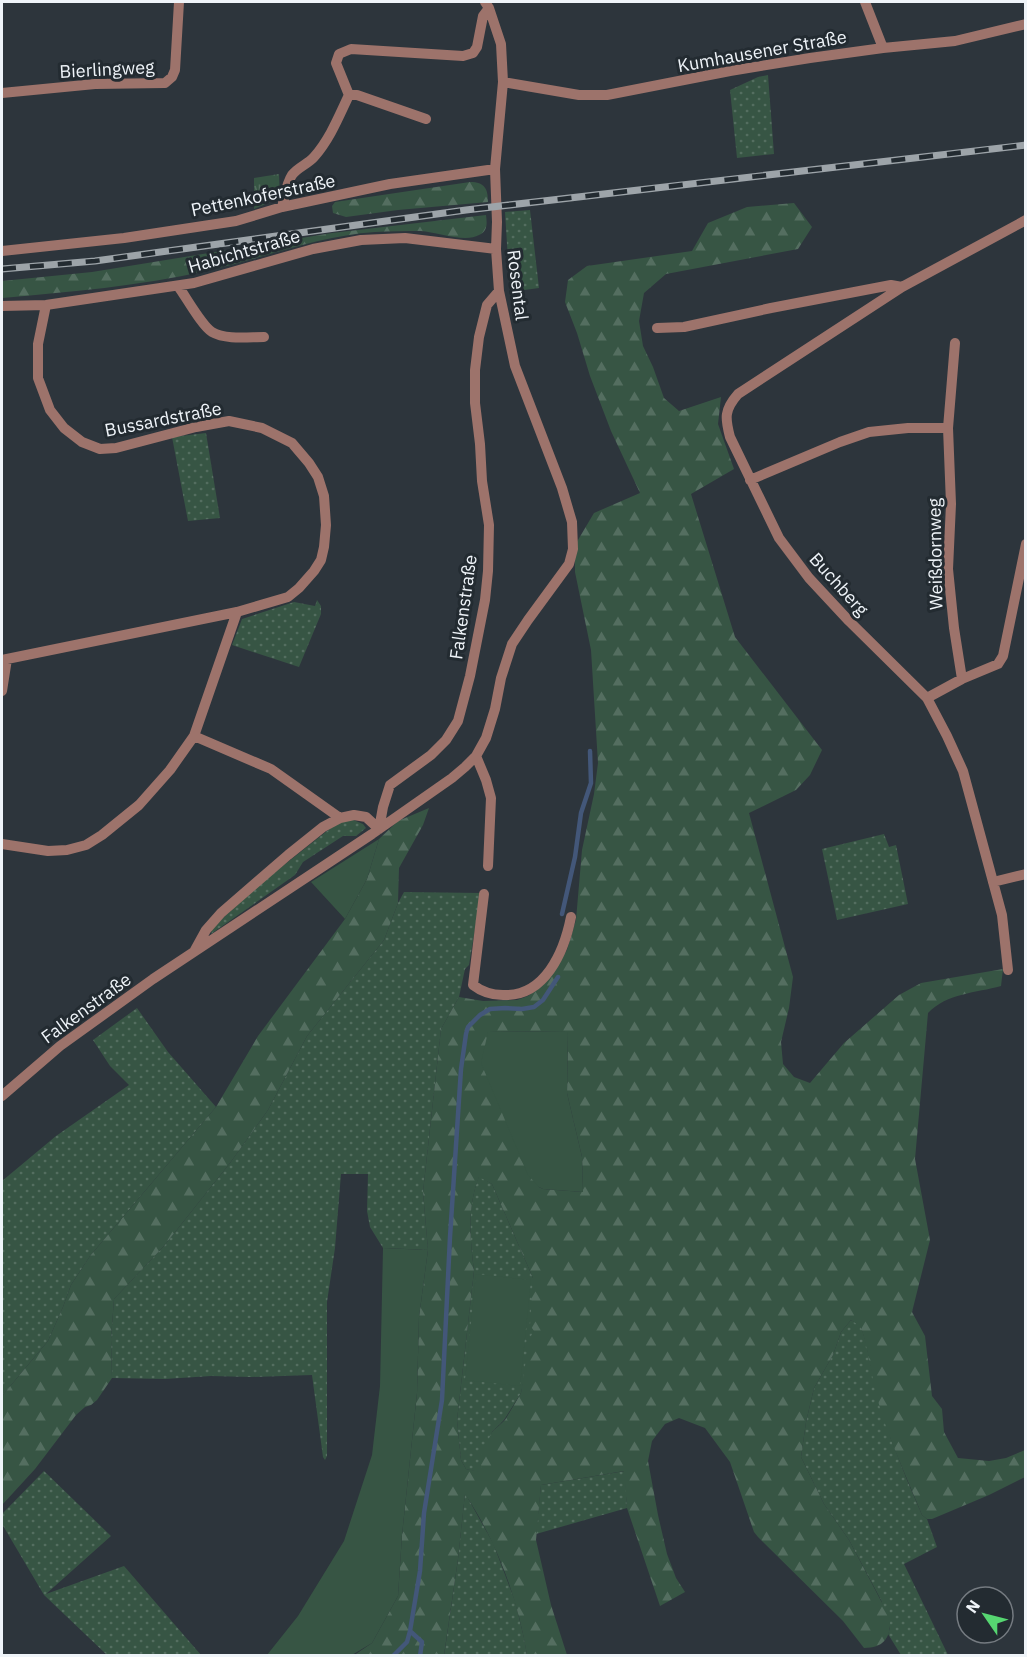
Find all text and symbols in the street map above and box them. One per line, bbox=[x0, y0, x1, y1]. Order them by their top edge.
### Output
street label: Kumhausener Straße bbox=[676, 25, 848, 77]
street label: Bierlingweg bbox=[59, 55, 156, 83]
street label: Pettenkoferstraße bbox=[189, 168, 337, 222]
street label: Habichtstraße bbox=[185, 224, 303, 278]
street label: Rosental bbox=[502, 248, 534, 322]
street label: Bussardstraße bbox=[103, 396, 223, 442]
street label: Weißdornweg bbox=[923, 497, 947, 610]
street label: Buchberg bbox=[805, 548, 874, 621]
street label: Falkenstraße bbox=[444, 553, 482, 661]
street label: Falkenstraße bbox=[37, 968, 136, 1048]
north arrow bbox=[955, 1585, 1015, 1645]
text: N bbox=[961, 1596, 984, 1617]

